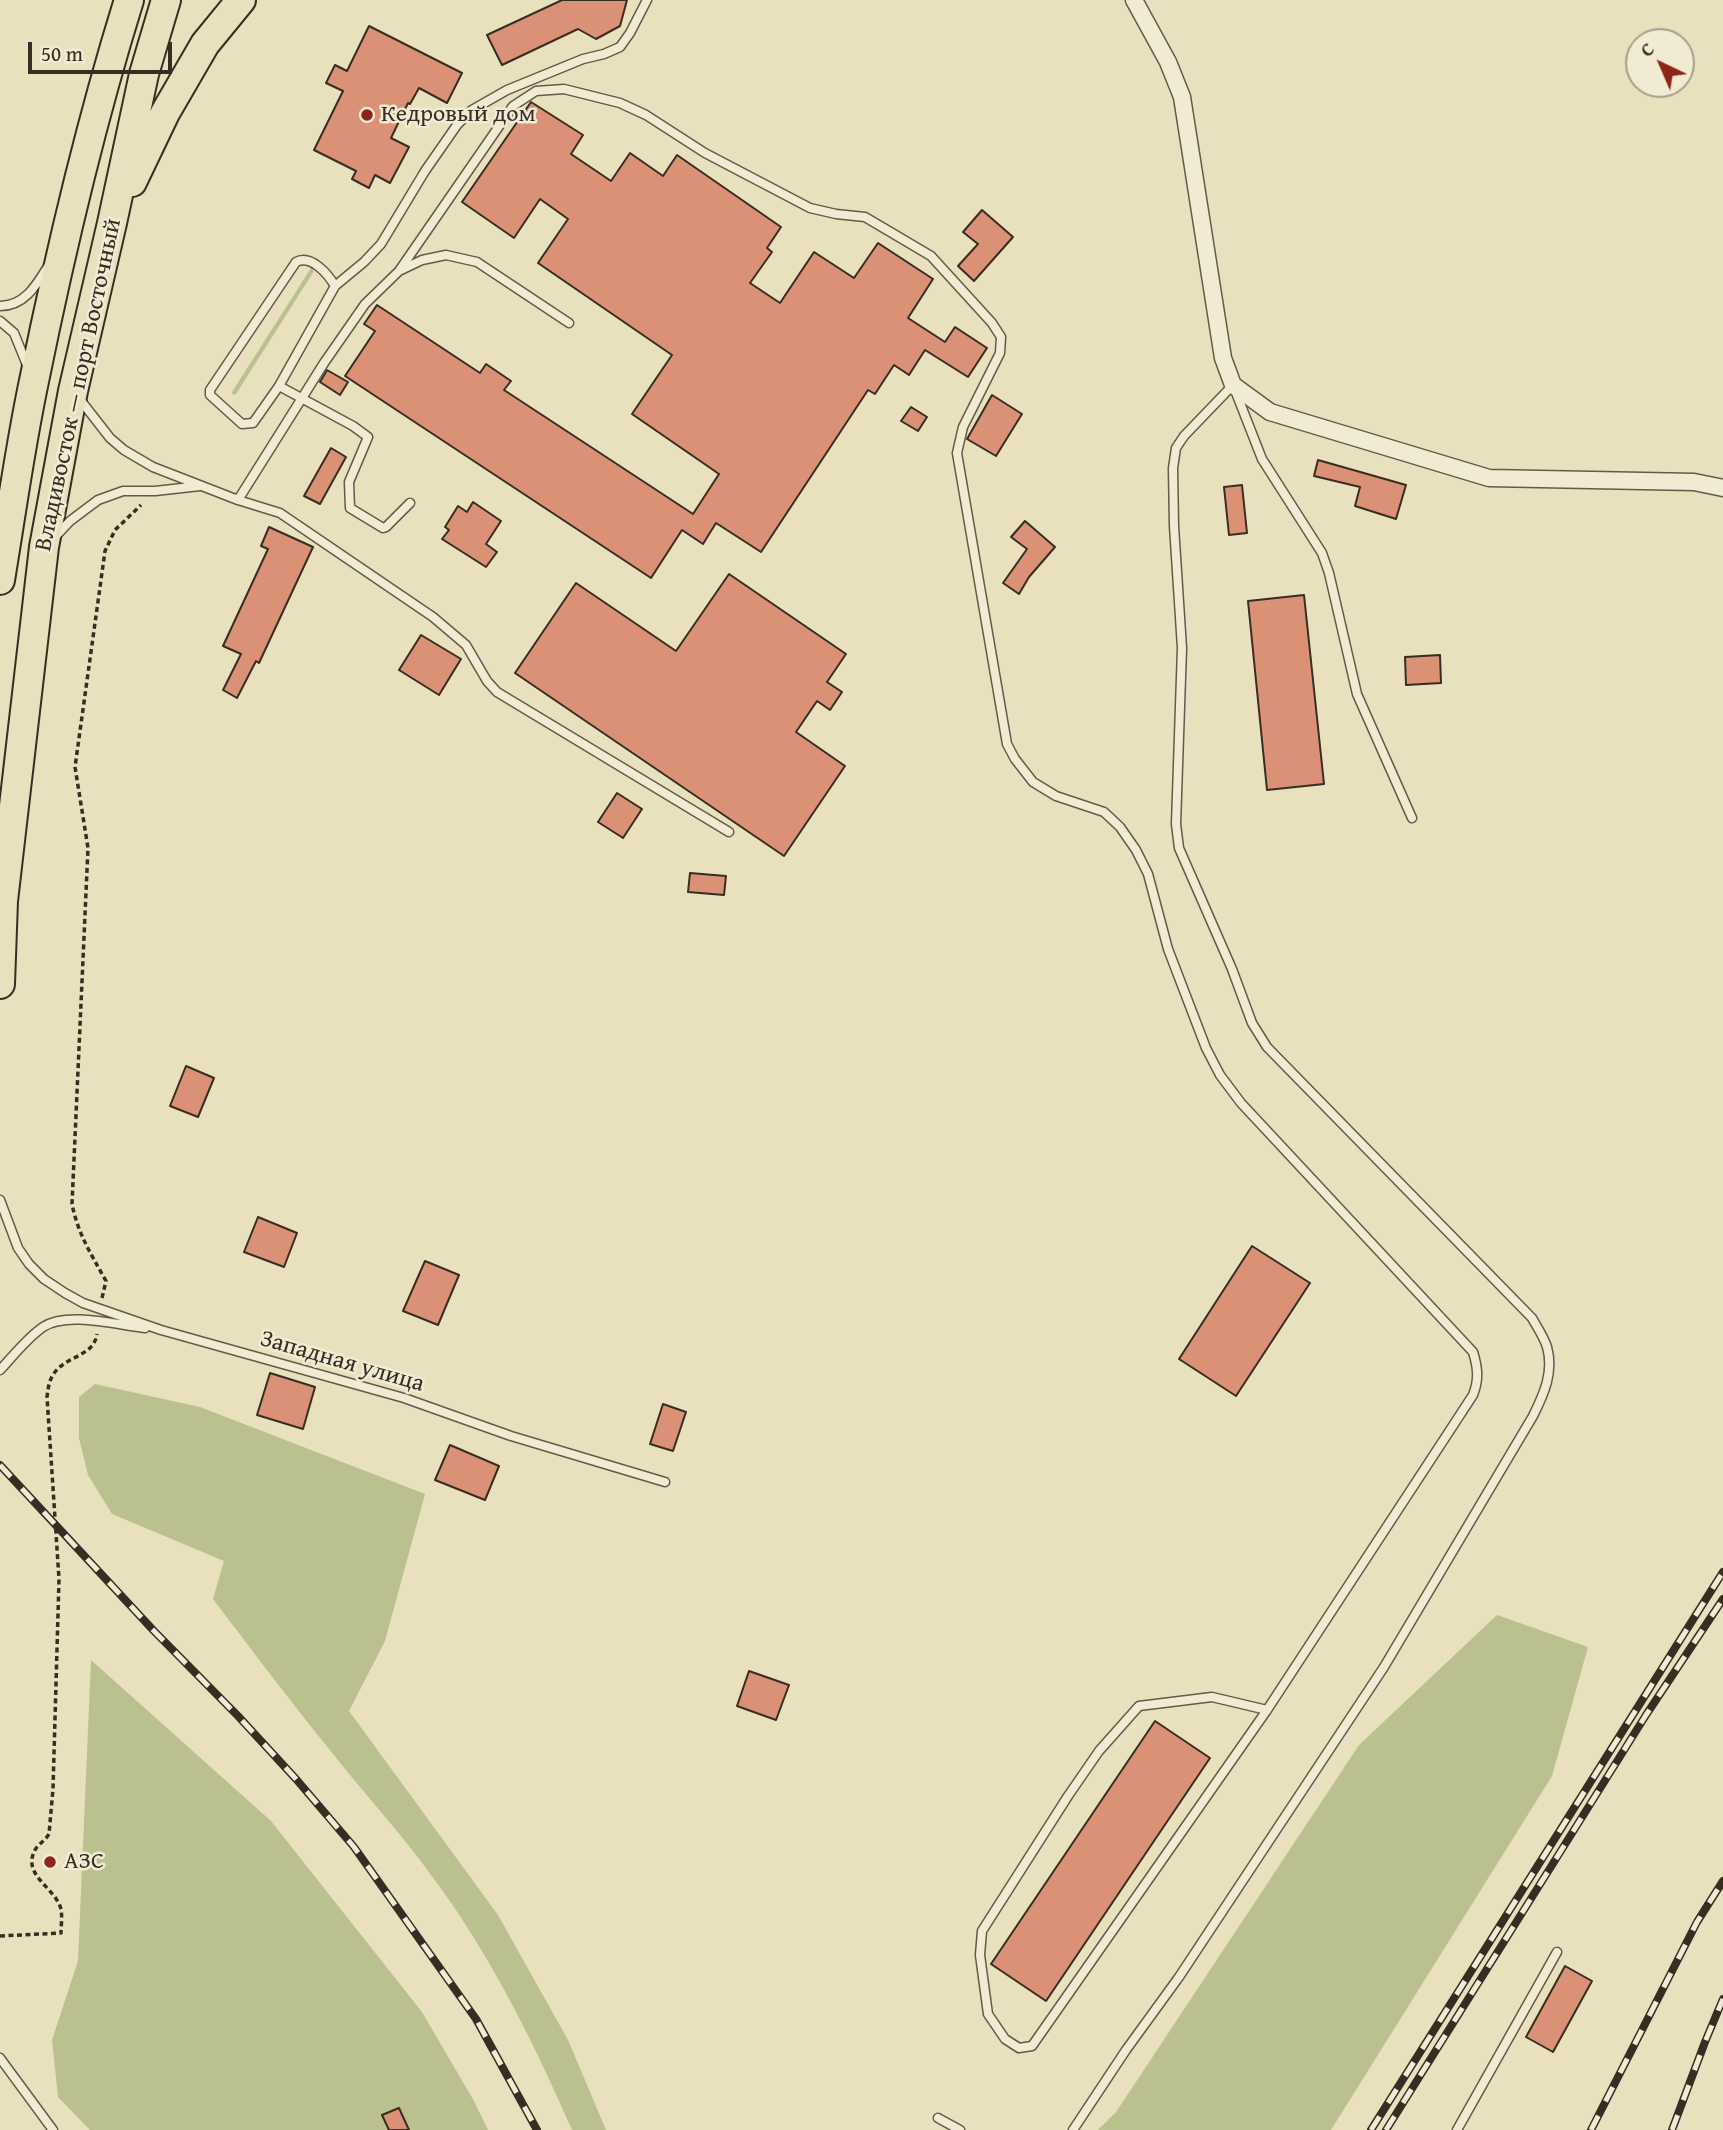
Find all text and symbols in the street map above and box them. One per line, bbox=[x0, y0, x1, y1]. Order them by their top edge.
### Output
scale bar bbox=[32, 28, 175, 72]
north arrow bbox=[1625, 28, 1695, 98]
text: С bbox=[1633, 36, 1660, 63]
text: 50 m bbox=[41, 38, 83, 69]
place label: Кедровый дом bbox=[381, 101, 536, 129]
marker: Кедровый дом bbox=[359, 107, 375, 123]
street label: Владивосток — порт Восточный bbox=[30, 216, 128, 554]
street label: Западная улица bbox=[257, 1325, 427, 1399]
place label: АЗС bbox=[64, 1848, 104, 1876]
marker: АЗС bbox=[42, 1854, 58, 1870]

